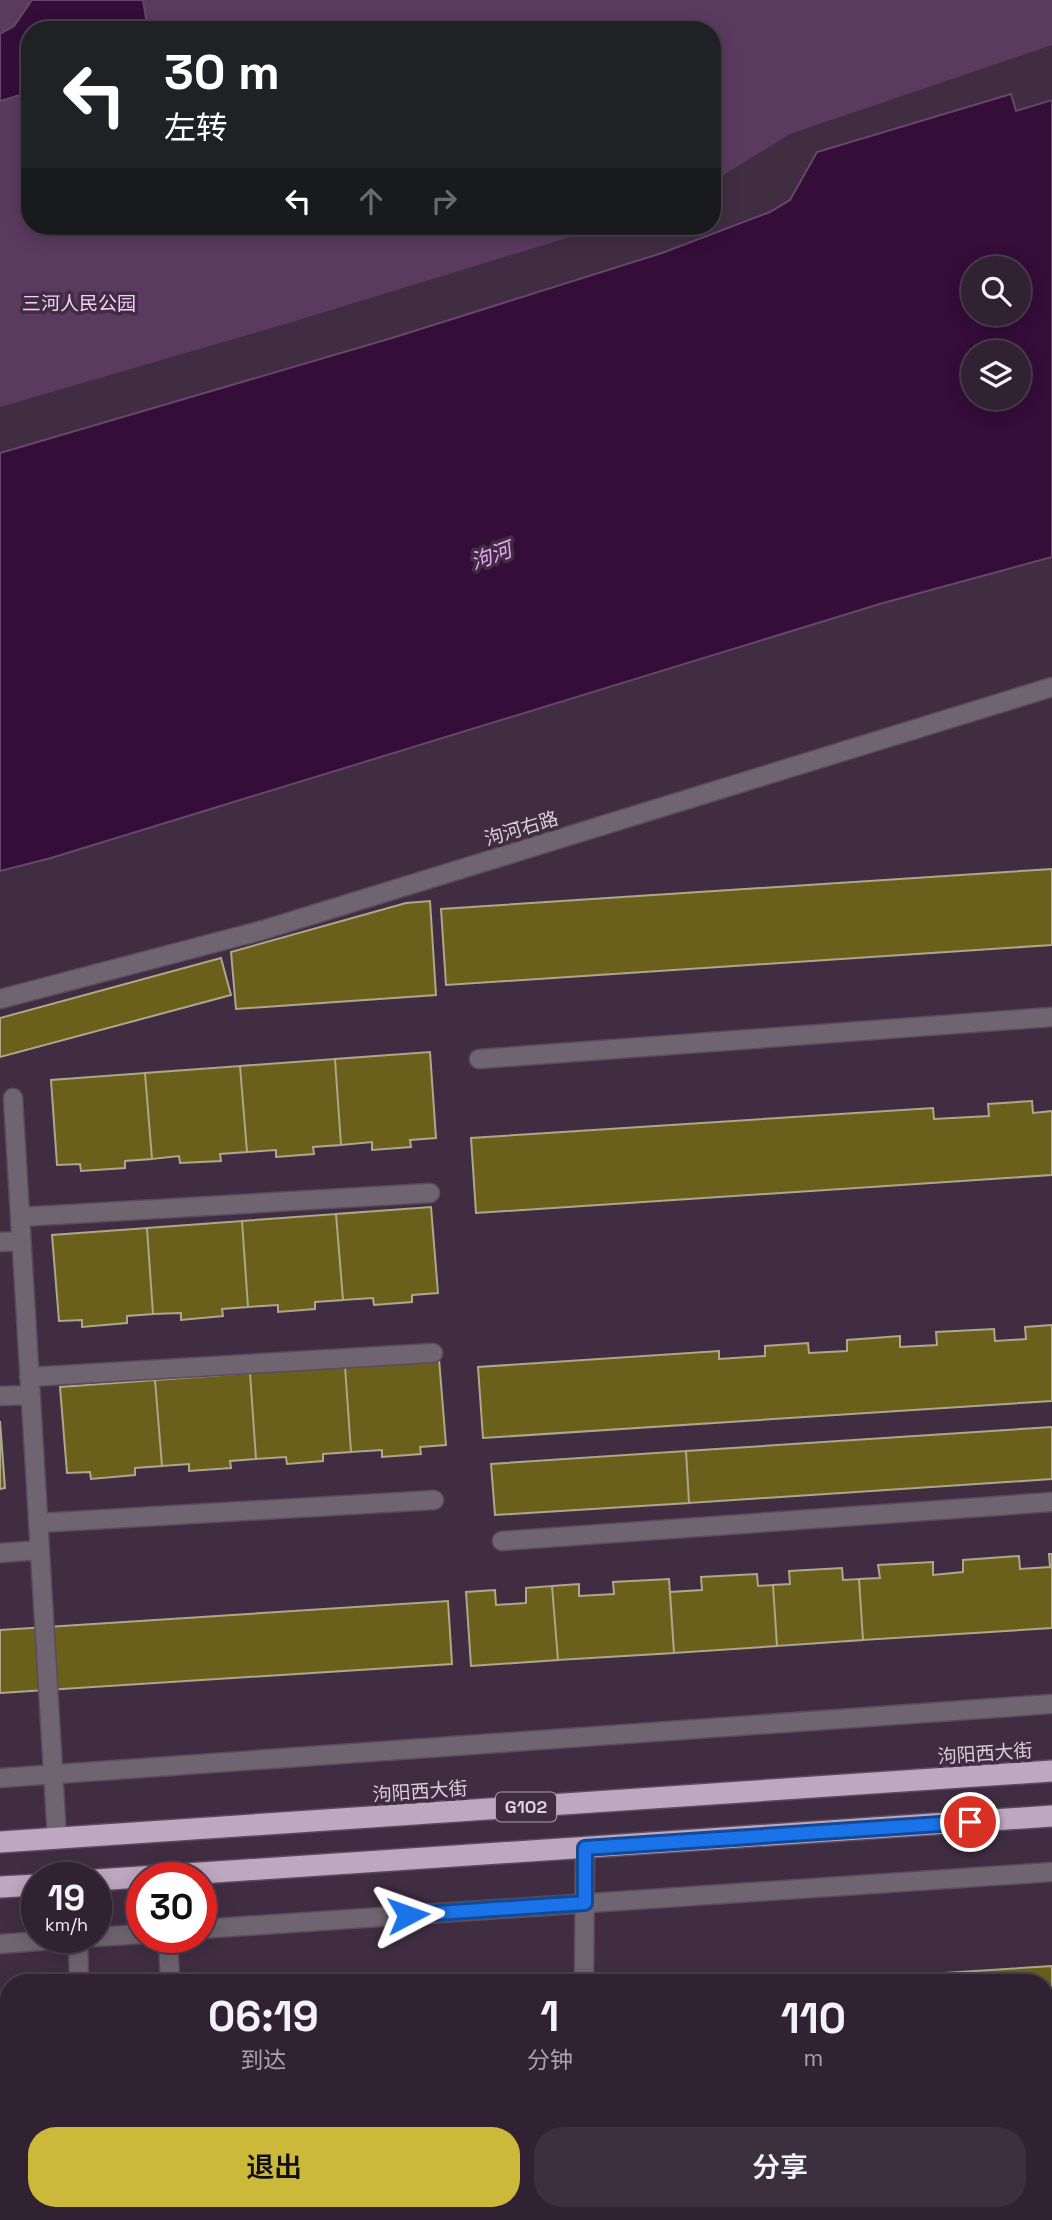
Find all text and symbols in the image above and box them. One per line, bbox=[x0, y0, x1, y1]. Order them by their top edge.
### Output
text: 30 m bbox=[164, 41, 280, 103]
icon: left bbox=[49, 49, 140, 140]
text: 左转 bbox=[164, 108, 228, 148]
icon: left bbox=[279, 182, 317, 220]
icon: ahead bbox=[352, 182, 390, 220]
icon: right bbox=[425, 182, 463, 220]
map controls bbox=[961, 256, 1031, 410]
button: search bbox=[961, 256, 1031, 326]
park label: 三河人民公园 bbox=[22, 291, 136, 316]
button: layers bbox=[961, 340, 1031, 410]
water label: 泃河 bbox=[466, 534, 519, 575]
street label: 泃河右路 bbox=[481, 805, 561, 852]
street label: 泃阳西大街 bbox=[937, 1738, 1033, 1769]
street label: 泃阳西大街 bbox=[372, 1776, 468, 1807]
pin bbox=[940, 1792, 1000, 1852]
road number: G102 bbox=[496, 1793, 556, 1822]
icon: arrive bbox=[951, 1803, 989, 1841]
speed limit sign: 30 bbox=[126, 1862, 217, 1953]
text: 19 bbox=[48, 1876, 85, 1920]
position arrow bbox=[371, 1878, 445, 1952]
text: km/h bbox=[45, 1913, 88, 1936]
text: 06:19 bbox=[208, 1990, 319, 2043]
text: 1 bbox=[540, 1990, 559, 2043]
text: 110 bbox=[781, 1992, 846, 2045]
text: m bbox=[803, 2043, 823, 2073]
text: 到达 bbox=[240, 2045, 286, 2075]
text: 分钟 bbox=[527, 2045, 573, 2075]
button: 退出 bbox=[28, 2127, 520, 2207]
button: 分享 bbox=[534, 2127, 1026, 2207]

